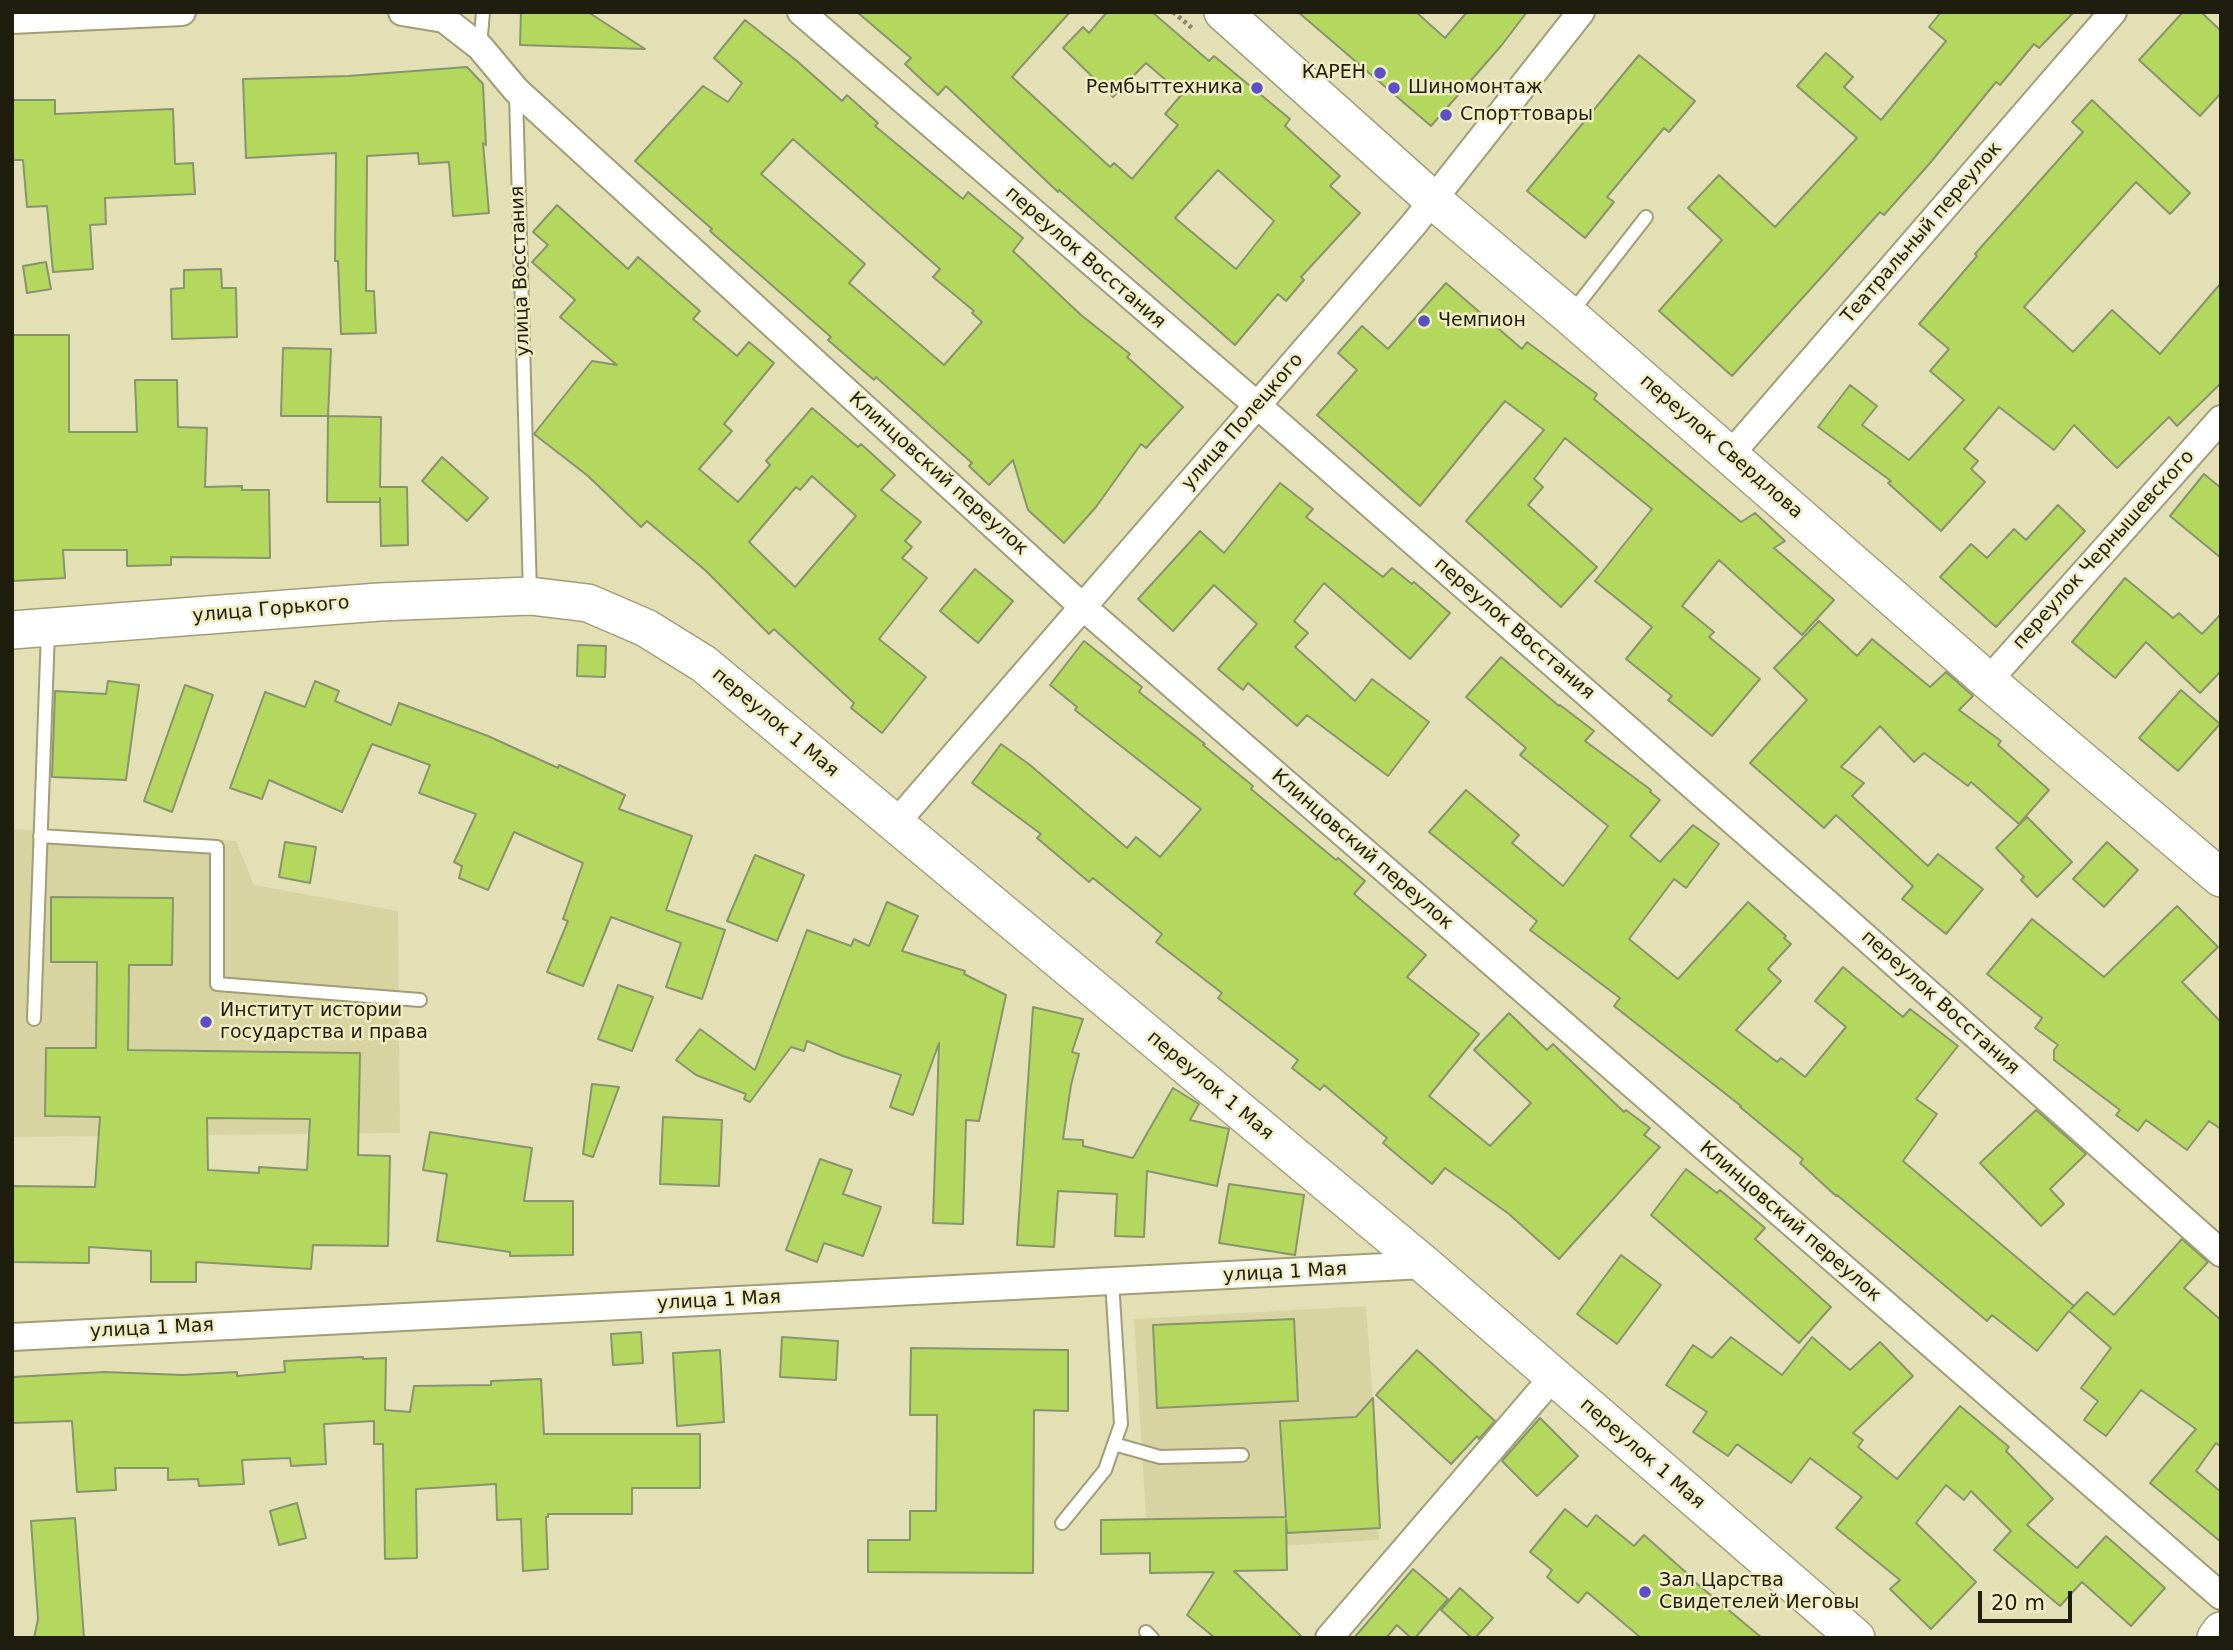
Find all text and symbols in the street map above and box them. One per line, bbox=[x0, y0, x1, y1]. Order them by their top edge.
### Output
place label: КАРЕН bbox=[1302, 62, 1366, 84]
marker: КАРЕН bbox=[1372, 65, 1388, 81]
place label: Рембыттехника bbox=[1086, 77, 1243, 99]
place label: Шиномонтаж bbox=[1408, 77, 1543, 99]
marker: Рембыттехника bbox=[1249, 80, 1265, 96]
marker: Шиномонтаж bbox=[1386, 80, 1402, 96]
place label: Спорттовары bbox=[1460, 104, 1593, 126]
marker: Спорттовары bbox=[1438, 107, 1454, 123]
street label: Театральный переулок bbox=[1837, 138, 2007, 328]
street label: переулок Восстания bbox=[1000, 182, 1170, 334]
street label: улица Восстания bbox=[507, 185, 535, 357]
place label: Чемпион bbox=[1438, 310, 1526, 332]
marker: Чемпион bbox=[1416, 313, 1432, 329]
street label: улица Полецкого bbox=[1177, 349, 1309, 495]
street label: переулок Свердлова bbox=[1635, 370, 1807, 524]
street label: Клинцовский переулок bbox=[844, 388, 1032, 560]
street label: переулок Чернышевского bbox=[2009, 446, 2199, 654]
street label: переулок Восстания bbox=[1429, 553, 1599, 705]
street label: улица Горького bbox=[192, 592, 350, 628]
street label: переулок 1 Мая bbox=[707, 663, 843, 783]
street label: Клинцовский переулок bbox=[1267, 765, 1457, 935]
street label: переулок Восстания bbox=[1856, 926, 2024, 1080]
place label: Институт истории государства и права bbox=[220, 1000, 428, 1044]
marker: Институт истории государства и права bbox=[198, 1014, 214, 1030]
street label: переулок 1 Мая bbox=[1142, 1026, 1278, 1146]
street label: Клинцовский переулок bbox=[1695, 1137, 1885, 1307]
street label: улица 1 Мая bbox=[1223, 1258, 1347, 1288]
street label: улица 1 Мая bbox=[657, 1286, 781, 1316]
street label: улица 1 Мая bbox=[90, 1314, 214, 1344]
street label: переулок 1 Мая bbox=[1575, 1394, 1709, 1514]
place label: Зал Царства Свидетелей Иеговы bbox=[1659, 1570, 1859, 1614]
scale bar bbox=[1981, 1576, 2076, 1620]
marker: Зал Царства Свидетелей Иеговы bbox=[1637, 1584, 1653, 1600]
text: 20 m bbox=[1991, 1591, 2045, 1615]

